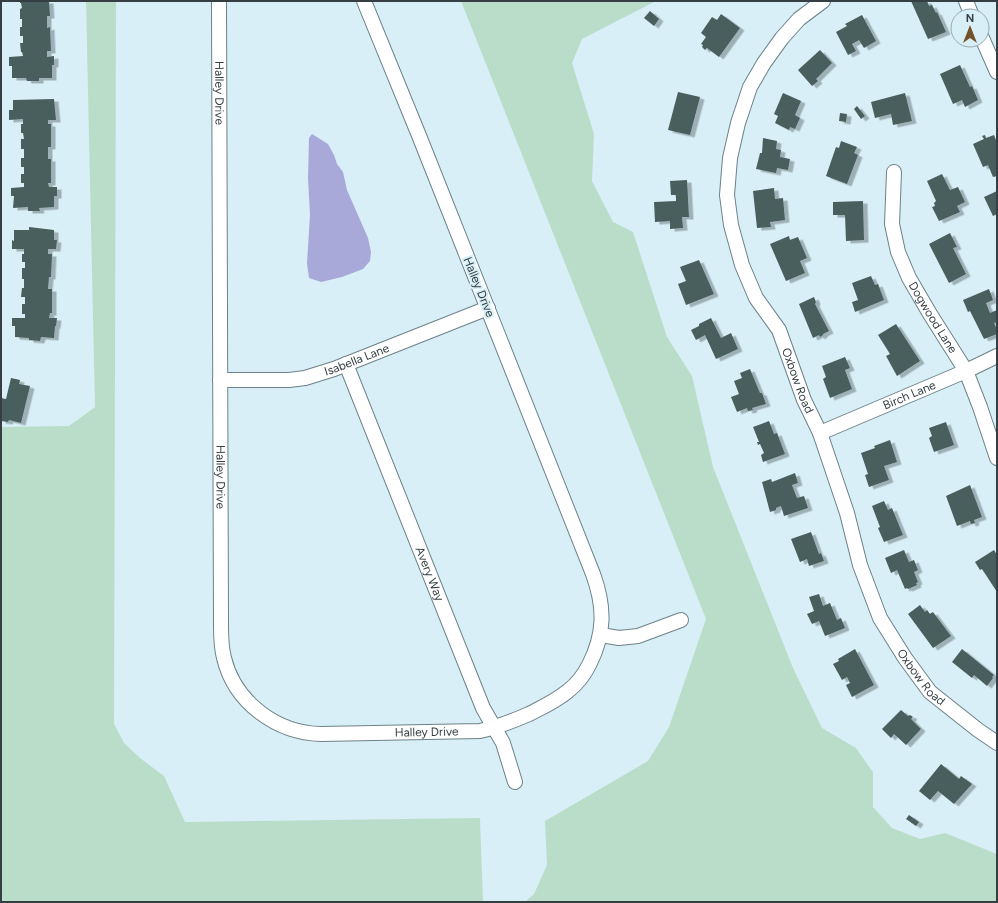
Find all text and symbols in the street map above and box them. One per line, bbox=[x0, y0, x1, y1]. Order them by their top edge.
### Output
north arrow bbox=[950, 8, 990, 48]
text: N bbox=[966, 12, 974, 25]
street label: Halley Drive bbox=[212, 61, 226, 125]
street label: Halley Drive bbox=[461, 255, 498, 320]
street label: Dogwood Lane bbox=[906, 279, 960, 356]
street label: Isabella Lane bbox=[323, 341, 392, 379]
street label: Oxbow Road bbox=[779, 346, 816, 416]
street label: Birch Lane bbox=[881, 378, 938, 412]
street label: Halley Drive bbox=[213, 445, 228, 509]
street label: Avery Way bbox=[412, 545, 447, 604]
street label: Oxbow Road bbox=[894, 646, 948, 708]
street label: Halley Drive bbox=[395, 724, 459, 740]

